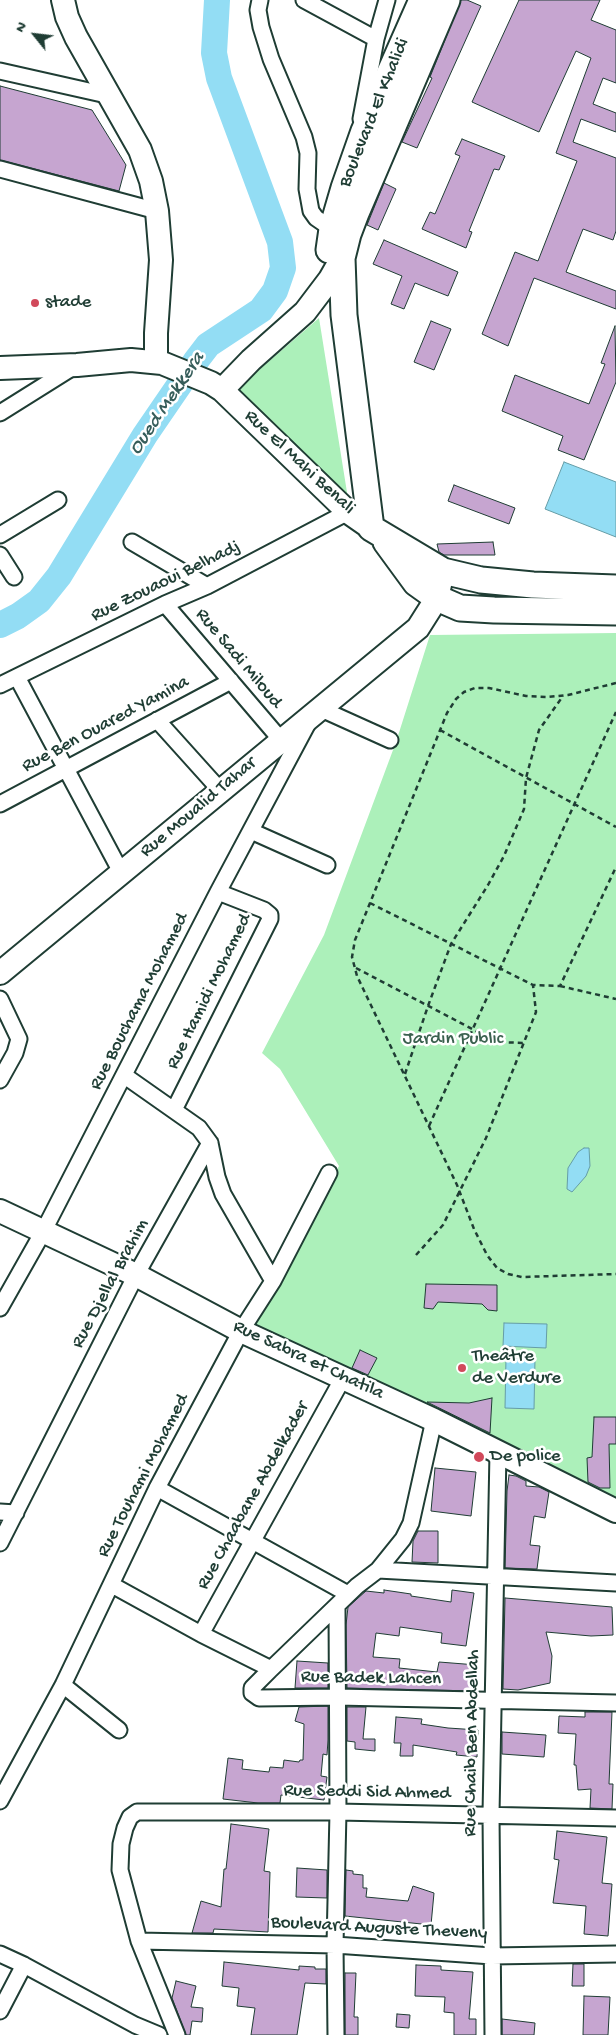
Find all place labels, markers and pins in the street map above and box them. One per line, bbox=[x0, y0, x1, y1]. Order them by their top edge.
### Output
place label: stade bbox=[45, 292, 91, 314]
marker: stade bbox=[29, 297, 41, 309]
place label: Theâtre de Verdure bbox=[472, 1346, 561, 1390]
marker: Theâtre de Verdure bbox=[456, 1362, 468, 1374]
place label: De police bbox=[490, 1446, 560, 1468]
marker: De police bbox=[472, 1450, 486, 1464]

